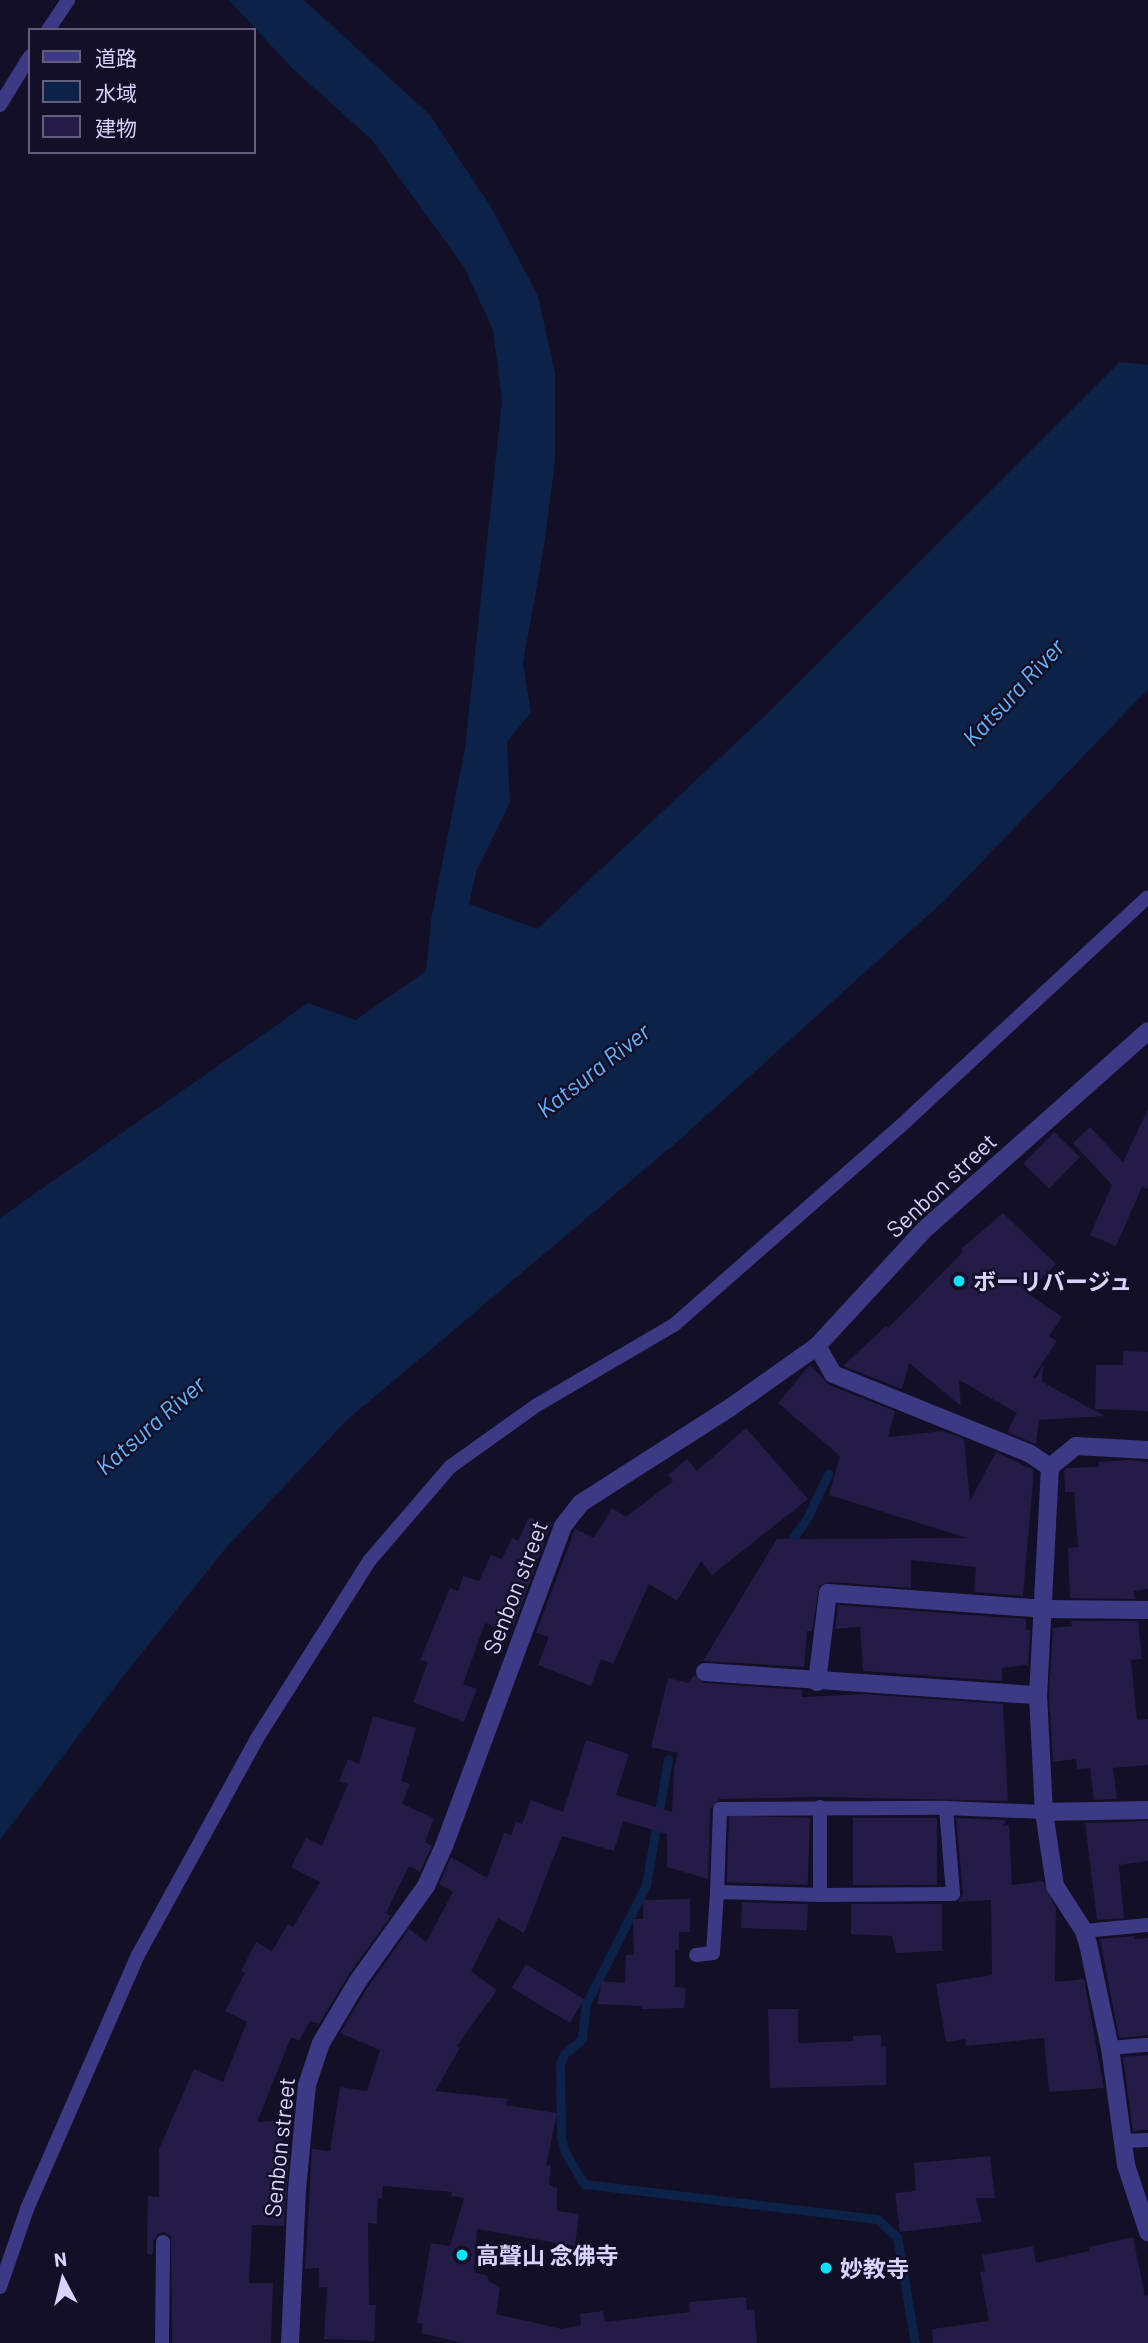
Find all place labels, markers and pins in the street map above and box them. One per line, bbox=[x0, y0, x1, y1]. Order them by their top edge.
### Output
place label: ボーリバージュ bbox=[973, 1267, 1134, 1295]
marker: ボーリバージュ bbox=[951, 1273, 967, 1289]
place label: 高聲山 念佛寺 bbox=[476, 2241, 619, 2269]
marker: 高聲山 念佛寺 bbox=[454, 2247, 470, 2263]
place label: 妙教寺 bbox=[840, 2254, 909, 2282]
marker: 妙教寺 bbox=[818, 2260, 834, 2276]

